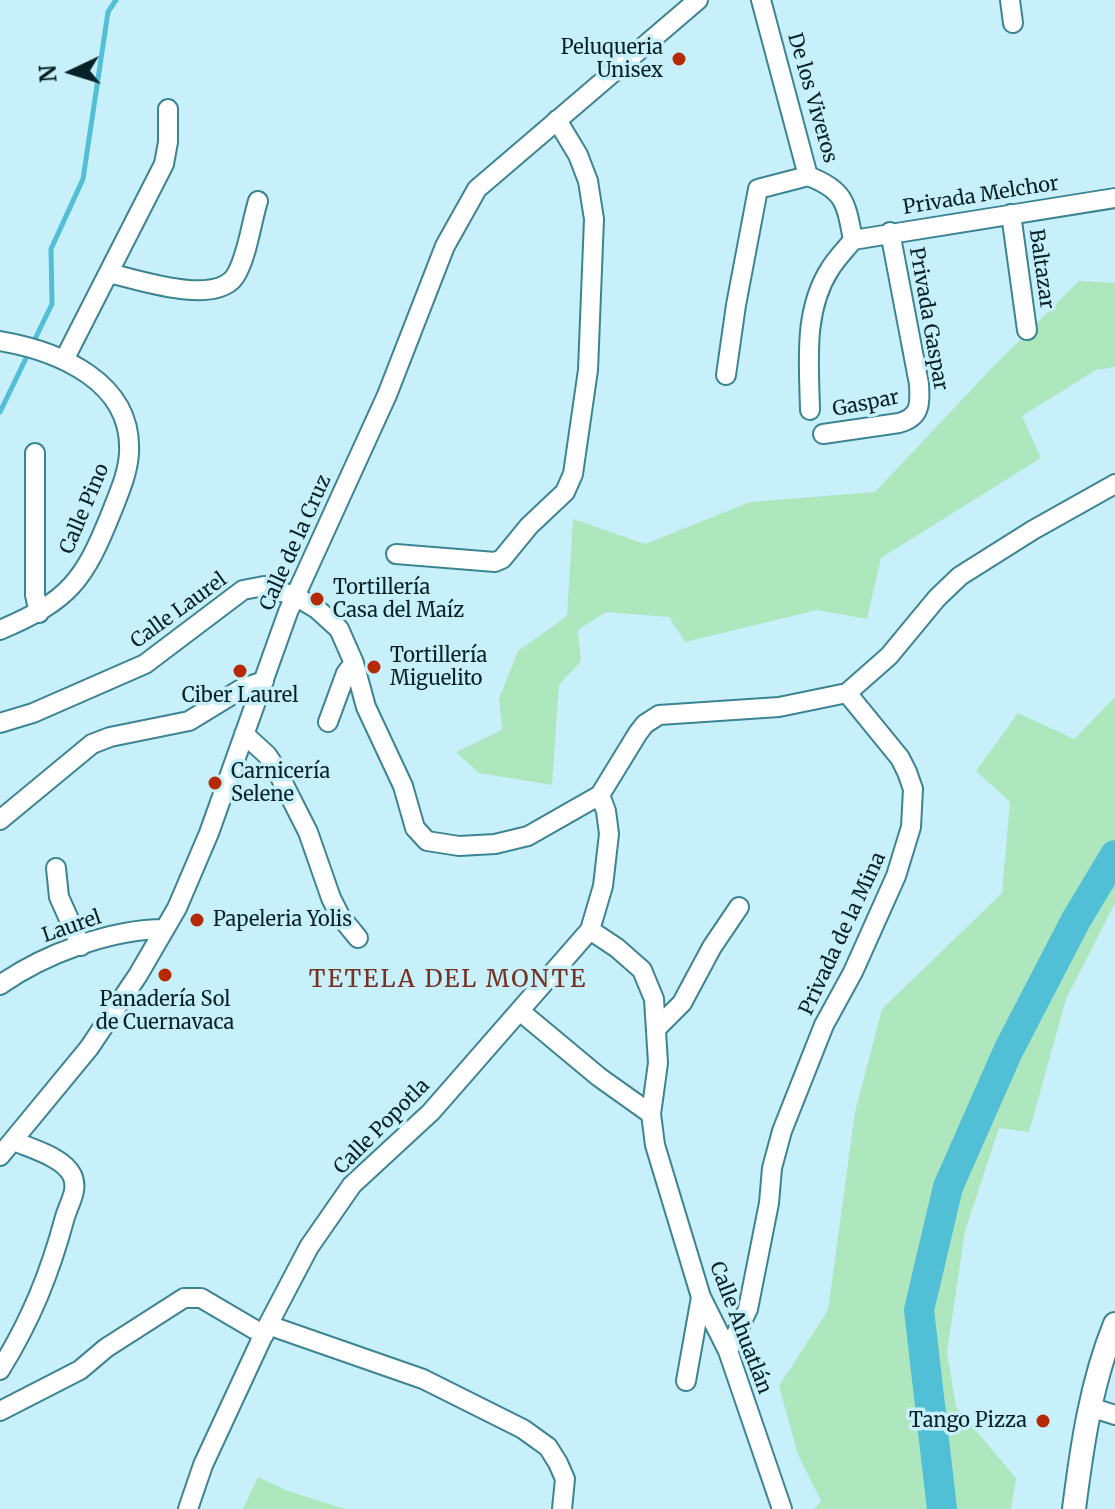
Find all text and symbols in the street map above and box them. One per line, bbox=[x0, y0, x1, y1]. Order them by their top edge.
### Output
street label: De los Viveros bbox=[782, 30, 842, 166]
north arrow bbox=[32, 32, 112, 112]
place label: Peluqueria Unisex bbox=[561, 36, 663, 83]
marker: Peluqueria Unisex bbox=[670, 50, 688, 68]
text: N bbox=[33, 64, 63, 83]
street label: Privada Melchor bbox=[901, 172, 1061, 220]
street label: Baltazar bbox=[1024, 228, 1058, 310]
street label: Privada Gaspar bbox=[904, 246, 952, 392]
street label: Gaspar bbox=[831, 386, 901, 422]
street label: Calle Pino bbox=[55, 460, 115, 558]
street label: Calle de la Cruz bbox=[255, 471, 337, 615]
street label: Calle Laurel bbox=[126, 568, 232, 654]
place label: Tortillería Casa del Maíz bbox=[333, 576, 464, 623]
marker: Tortillería Casa del Maíz bbox=[308, 590, 326, 608]
place label: Tortillería Miguelito bbox=[390, 644, 487, 691]
marker: Tortillería Miguelito bbox=[365, 658, 383, 676]
marker: Ciber Laurel bbox=[231, 662, 249, 680]
place label: Ciber Laurel bbox=[182, 684, 298, 708]
place label: Carnicería Selene bbox=[231, 760, 330, 807]
marker: Carnicería Selene bbox=[206, 774, 224, 792]
street label: Privada de la Mina bbox=[795, 849, 891, 1019]
street label: Laurel bbox=[39, 906, 105, 948]
place label: Papeleria Yolis bbox=[213, 908, 352, 932]
marker: Papeleria Yolis bbox=[188, 911, 206, 929]
marker: Panadería Sol de Cuernavaca bbox=[156, 966, 174, 984]
district label: TETELA DEL MONTE bbox=[309, 966, 587, 994]
place label: Panadería Sol de Cuernavaca bbox=[96, 988, 234, 1035]
street label: Calle Popotla bbox=[329, 1074, 435, 1180]
street label: Calle Ahuatlán bbox=[704, 1259, 776, 1397]
place label: Tango Pizza bbox=[909, 1409, 1027, 1433]
marker: Tango Pizza bbox=[1034, 1412, 1052, 1430]

